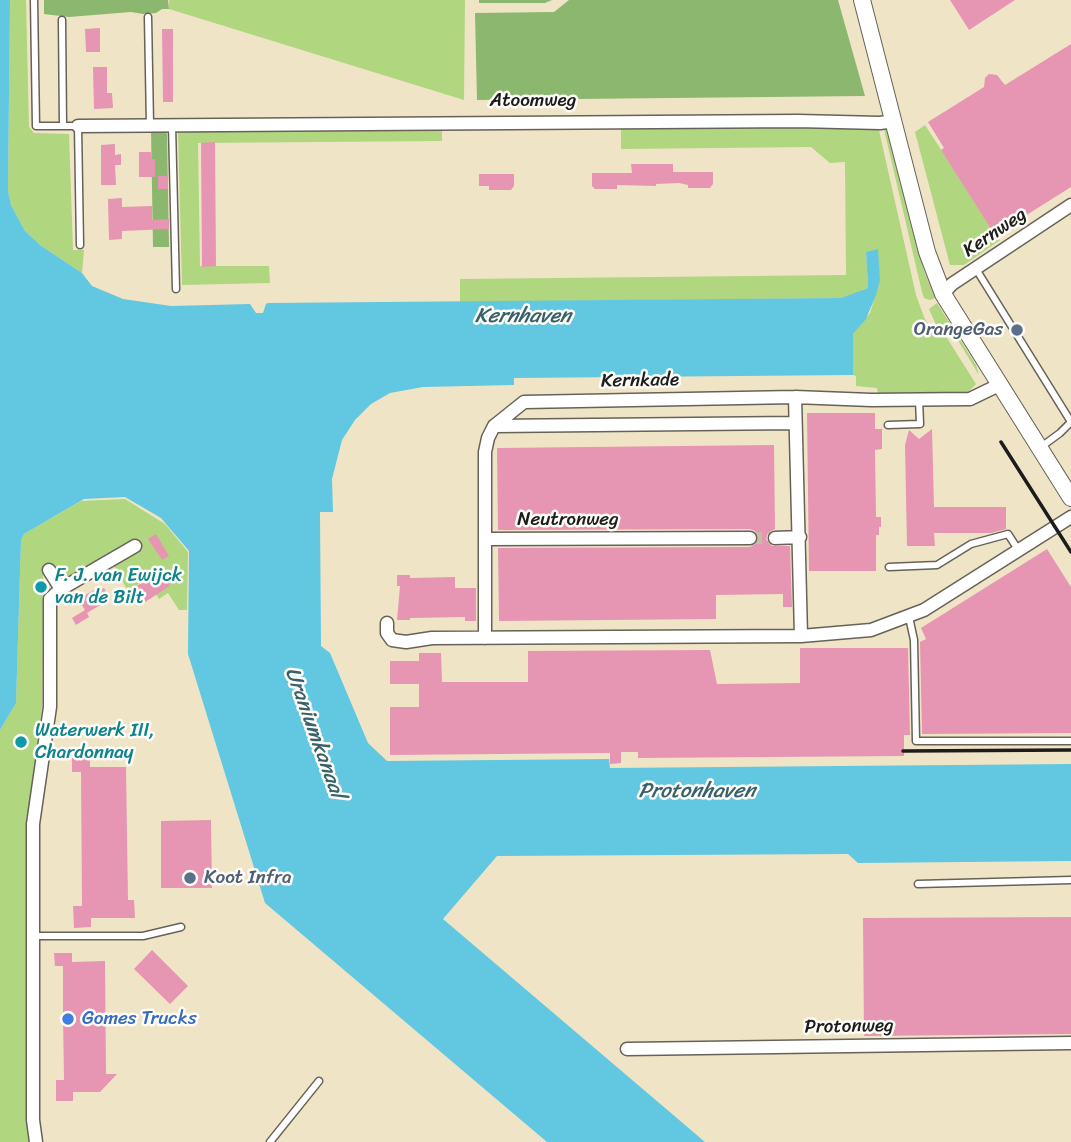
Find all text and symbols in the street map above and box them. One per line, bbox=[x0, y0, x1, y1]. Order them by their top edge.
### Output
street label: Atoomweg bbox=[490, 90, 576, 112]
street label: Kernweg bbox=[959, 203, 1031, 263]
water label: Kernhaven bbox=[475, 304, 571, 330]
place label: OrangeGas bbox=[914, 319, 1003, 341]
marker: OrangeGas bbox=[1009, 322, 1025, 338]
street label: Kernkade bbox=[601, 369, 679, 393]
street label: Neutronweg bbox=[517, 509, 619, 531]
place label: F. J. van Ewijck van de Bilt bbox=[55, 565, 182, 609]
marker: F. J. van Ewijck van de Bilt bbox=[33, 579, 49, 595]
water label: Uraniumkanaal bbox=[279, 664, 349, 802]
place label: Waterwerk III, Chardonnay bbox=[35, 720, 154, 764]
marker: Waterwerk III, Chardonnay bbox=[13, 734, 29, 750]
water label: Protonhaven bbox=[639, 779, 755, 805]
place label: Koot Infra bbox=[204, 867, 291, 889]
marker: Koot Infra bbox=[182, 870, 198, 886]
place label: Gomes Trucks bbox=[82, 1008, 197, 1030]
marker: Gomes Trucks bbox=[60, 1011, 76, 1027]
street label: Protonweg bbox=[804, 1015, 894, 1039]

